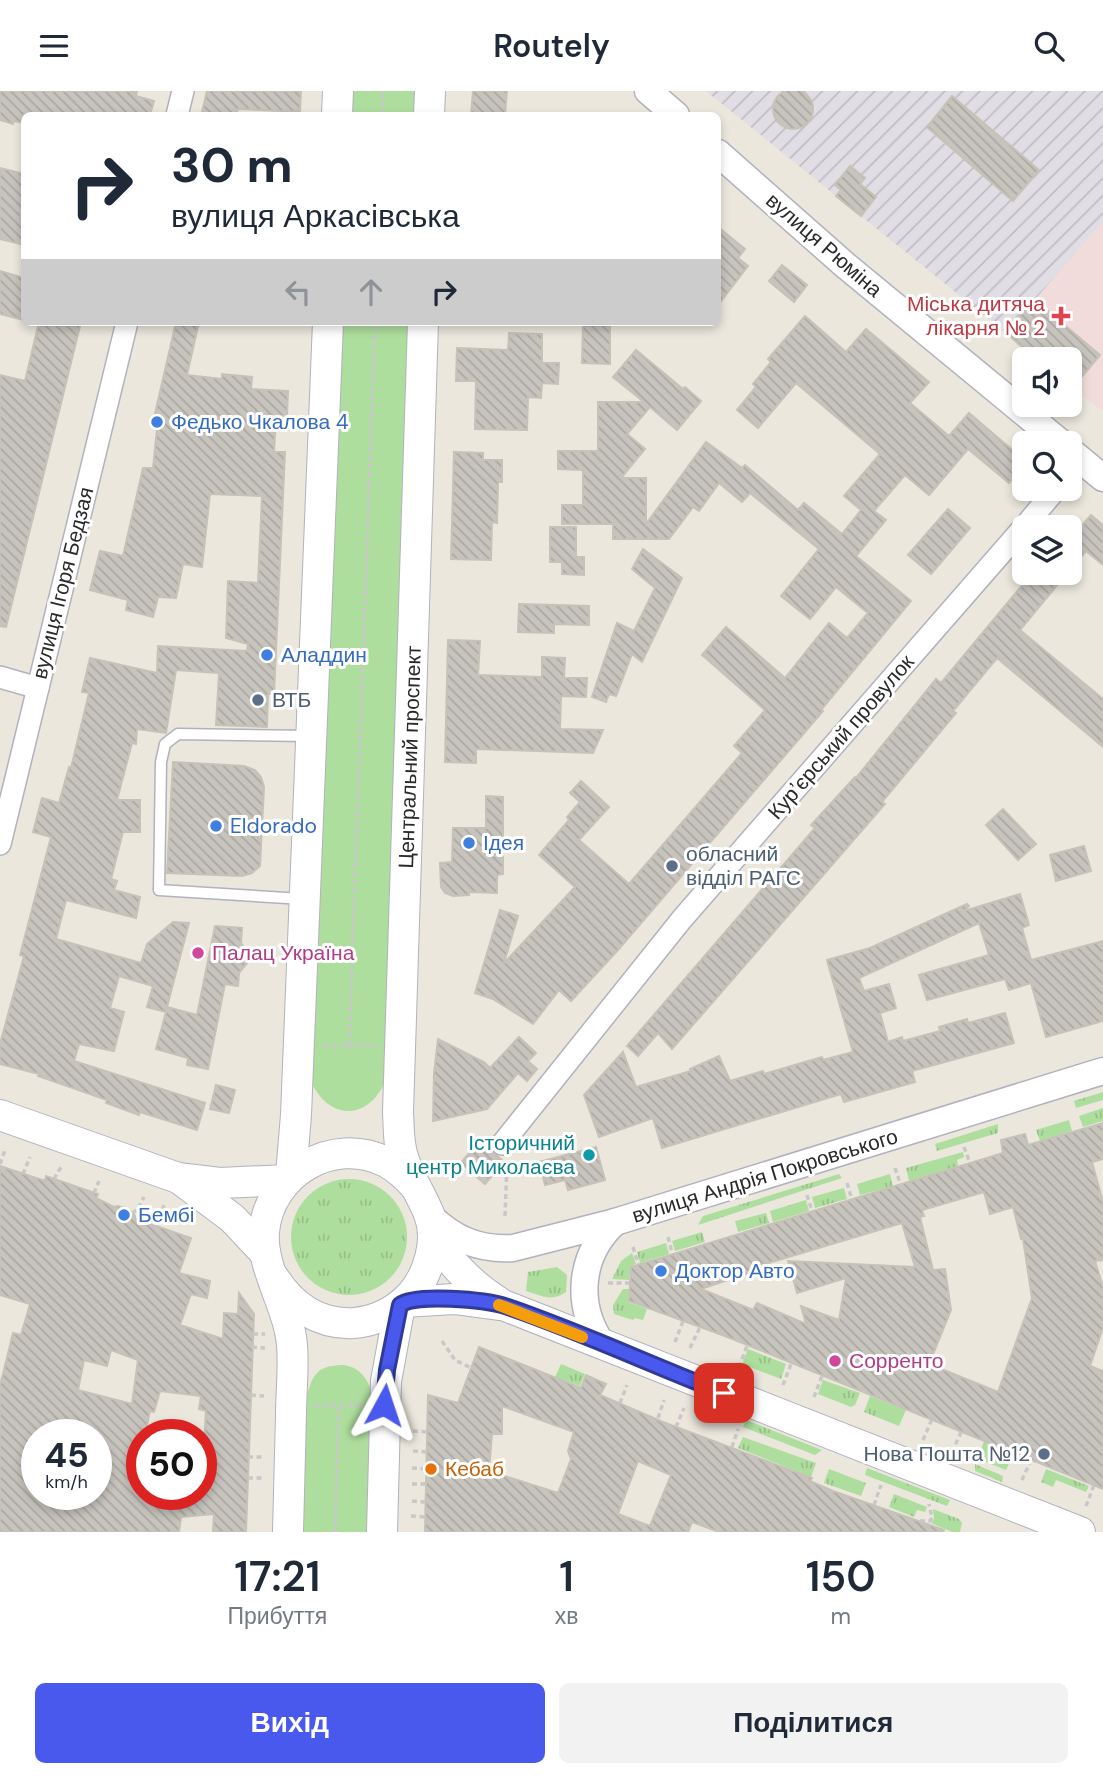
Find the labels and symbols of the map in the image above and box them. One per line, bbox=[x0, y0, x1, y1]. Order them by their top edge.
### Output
street label: вулиця Рюміна bbox=[760, 187, 888, 304]
place label: Міська дитяча лікарня № 2 bbox=[907, 290, 1045, 342]
marker: Міська дитяча лікарня № 2 bbox=[1051, 306, 1071, 326]
place label: Федько Чкалова 4 bbox=[171, 408, 349, 436]
marker: Федько Чкалова 4 bbox=[149, 414, 165, 430]
street label: вулиця Ігоря Бедзая bbox=[26, 484, 100, 682]
place label: Аладдин bbox=[281, 641, 367, 669]
street label: Центральний проспект bbox=[392, 645, 428, 869]
marker: Аладдин bbox=[259, 647, 275, 663]
street label: Курʼєрський провулок bbox=[762, 648, 921, 825]
place label: ВТБ bbox=[272, 686, 311, 714]
marker: ВТБ bbox=[250, 692, 266, 708]
place label: Eldorado bbox=[230, 812, 317, 840]
marker: Eldorado bbox=[208, 818, 224, 834]
place label: Ідея bbox=[483, 829, 524, 857]
marker: Ідея bbox=[461, 835, 477, 851]
place label: обласний відділ РАГС bbox=[686, 840, 801, 892]
marker: обласний відділ РАГС bbox=[664, 858, 680, 874]
place label: Палац Україна bbox=[212, 939, 355, 967]
marker: Палац Україна bbox=[190, 945, 206, 961]
street label: вулиця Андрія Покровського bbox=[629, 1122, 901, 1230]
place label: Історичний центр Миколаєва bbox=[406, 1129, 575, 1181]
marker: Історичний центр Миколаєва bbox=[581, 1147, 597, 1163]
place label: Бембі bbox=[138, 1201, 194, 1229]
marker: Бембі bbox=[116, 1207, 132, 1223]
place label: Доктор Авто bbox=[675, 1257, 795, 1285]
marker: Доктор Авто bbox=[653, 1263, 669, 1279]
place label: Сорренто bbox=[849, 1347, 944, 1375]
marker: Сорренто bbox=[827, 1353, 843, 1369]
pin bbox=[694, 1363, 754, 1423]
position arrow bbox=[347, 1368, 421, 1442]
speed limit sign: 50 bbox=[126, 1419, 217, 1510]
place label: Нова Пошта №12 bbox=[864, 1440, 1030, 1468]
marker: Нова Пошта №12 bbox=[1036, 1446, 1052, 1462]
place label: Кебаб bbox=[445, 1455, 504, 1483]
marker: Кебаб bbox=[423, 1461, 439, 1477]

